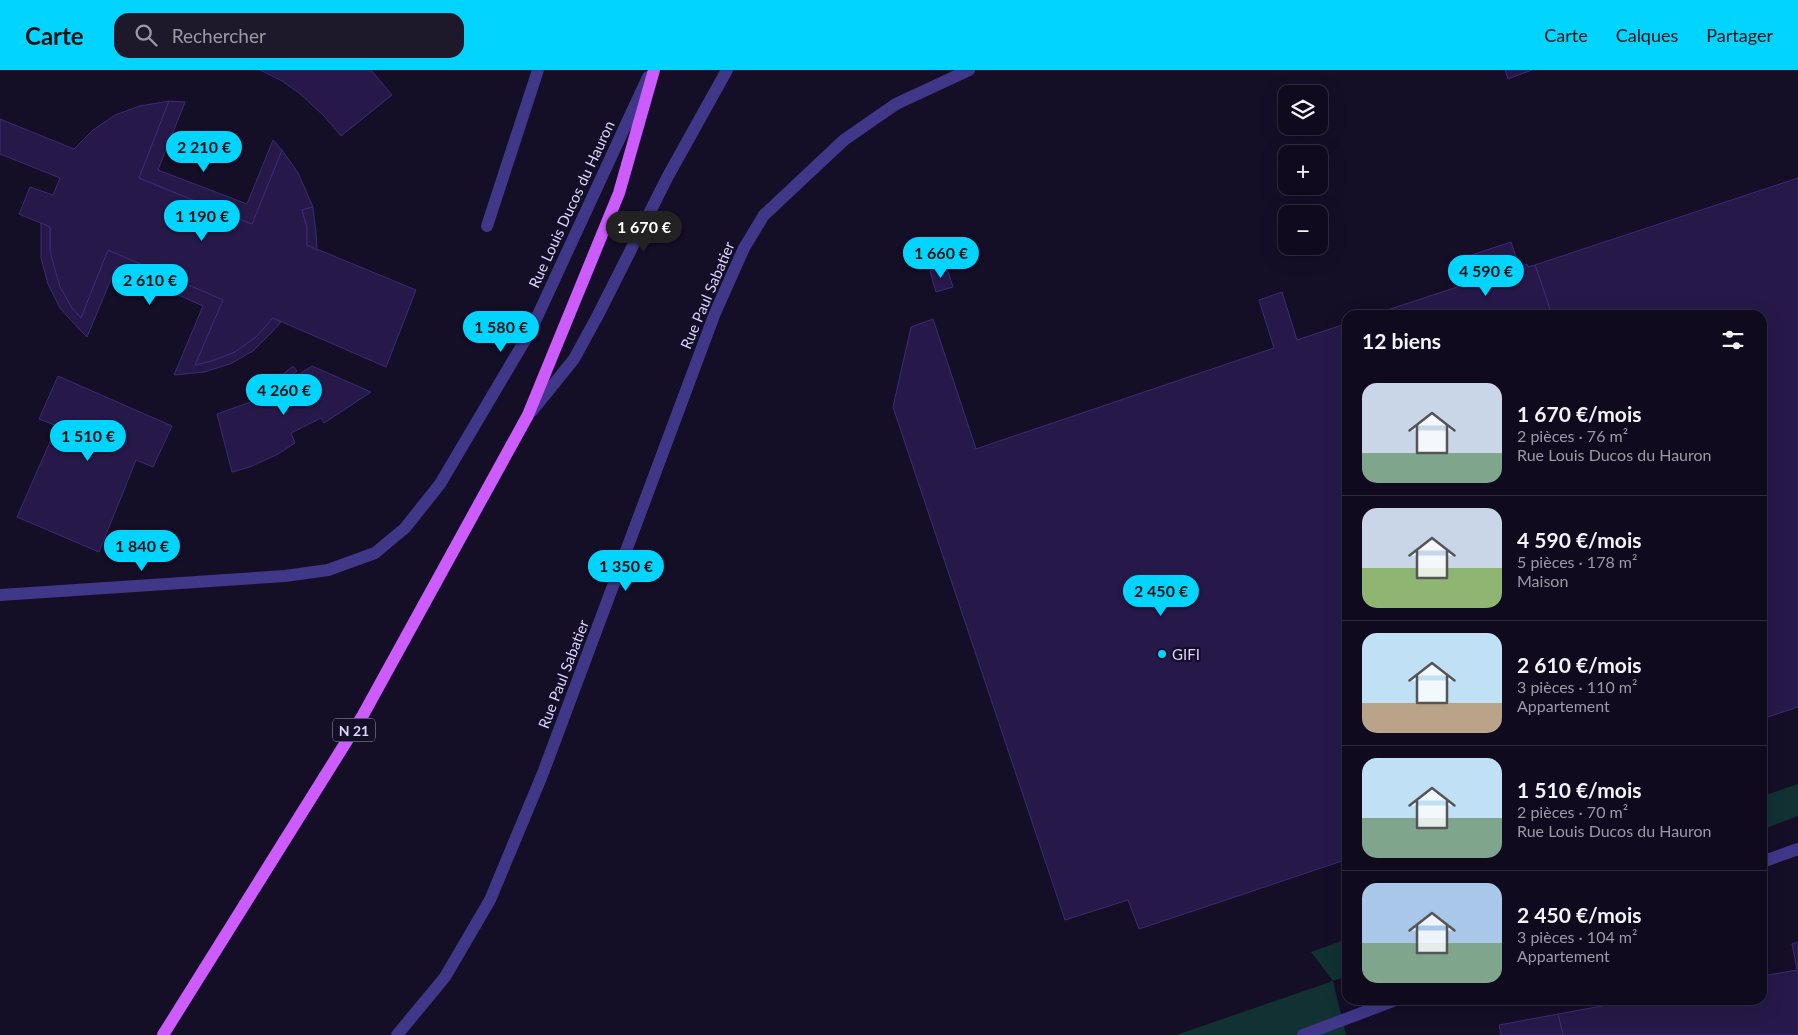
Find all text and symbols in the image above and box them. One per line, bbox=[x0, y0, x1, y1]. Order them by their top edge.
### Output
search box bbox=[114, 13, 464, 58]
text: Carte bbox=[25, 21, 84, 50]
icon: search bbox=[132, 21, 160, 49]
text: Rechercher bbox=[172, 24, 266, 47]
text: Carte bbox=[1544, 24, 1588, 46]
text: Calques bbox=[1616, 24, 1678, 46]
text: Partager bbox=[1706, 24, 1773, 46]
map controls bbox=[1278, 85, 1328, 255]
button: layers bbox=[1278, 85, 1328, 135]
street label: Rue Louis Ducos du Hauron bbox=[524, 118, 618, 290]
pin: 2 210 € bbox=[158, 131, 250, 173]
text: 2 210 € bbox=[177, 137, 231, 156]
button: + bbox=[1278, 145, 1328, 195]
pin: 1 190 € bbox=[156, 200, 248, 242]
button: − bbox=[1278, 205, 1328, 255]
text: 1 190 € bbox=[175, 206, 229, 225]
pin: 1 670 € bbox=[598, 210, 690, 253]
text: 1 670 € bbox=[617, 217, 671, 236]
pin: 1 660 € bbox=[895, 236, 987, 279]
street label: Rue Paul Sabatier bbox=[676, 238, 738, 351]
text: 1 660 € bbox=[914, 243, 968, 262]
pin: 4 590 € bbox=[1440, 254, 1532, 297]
text: 4 590 € bbox=[1459, 261, 1513, 280]
pin: 2 610 € bbox=[104, 264, 196, 306]
text: 2 610 € bbox=[123, 270, 177, 289]
pin: 1 580 € bbox=[455, 310, 547, 353]
text: 1 580 € bbox=[474, 317, 528, 336]
icon: filters bbox=[1719, 326, 1747, 354]
text: 12 biens bbox=[1362, 328, 1441, 353]
pin: 4 260 € bbox=[238, 374, 330, 416]
text: 4 260 € bbox=[257, 380, 311, 399]
text: 1 670 €/mois bbox=[1517, 401, 1642, 426]
icon: home bbox=[1402, 403, 1462, 463]
pin: 1 510 € bbox=[42, 420, 134, 462]
text: 1 510 € bbox=[61, 426, 115, 445]
text: 2 pièces · 76 m² bbox=[1517, 426, 1628, 445]
text: Rue Louis Ducos du Hauron bbox=[1517, 445, 1712, 464]
text: 4 590 €/mois bbox=[1517, 527, 1642, 552]
icon: home bbox=[1402, 528, 1462, 588]
pin: 1 840 € bbox=[96, 530, 188, 572]
text: 1 840 € bbox=[115, 536, 169, 555]
pin: 1 350 € bbox=[580, 550, 672, 592]
text: 5 pièces · 178 m² bbox=[1517, 552, 1637, 571]
text: 1 350 € bbox=[599, 556, 653, 575]
text: Maison bbox=[1517, 571, 1568, 590]
pin: 2 450 € bbox=[1115, 574, 1207, 617]
text: 2 450 € bbox=[1134, 581, 1188, 600]
street label: Rue Paul Sabatier bbox=[534, 617, 592, 731]
place label: GIFI bbox=[1172, 645, 1200, 663]
marker: GIFI bbox=[1156, 648, 1168, 660]
text: 2 610 €/mois bbox=[1517, 652, 1642, 677]
icon: home bbox=[1402, 653, 1462, 713]
text: 3 pièces · 110 m² bbox=[1517, 677, 1637, 696]
text: Appartement bbox=[1517, 696, 1610, 715]
road number: N 21 bbox=[333, 718, 375, 742]
text: 1 510 €/mois bbox=[1517, 777, 1642, 802]
icon: home bbox=[1402, 778, 1462, 838]
text: 2 pièces · 70 m² bbox=[1517, 802, 1628, 821]
text: Rue Louis Ducos du Hauron bbox=[1517, 821, 1712, 840]
text: 2 450 €/mois bbox=[1517, 902, 1642, 927]
icon: home bbox=[1402, 903, 1462, 963]
text: 3 pièces · 104 m² bbox=[1517, 927, 1637, 946]
text: Appartement bbox=[1517, 946, 1610, 965]

